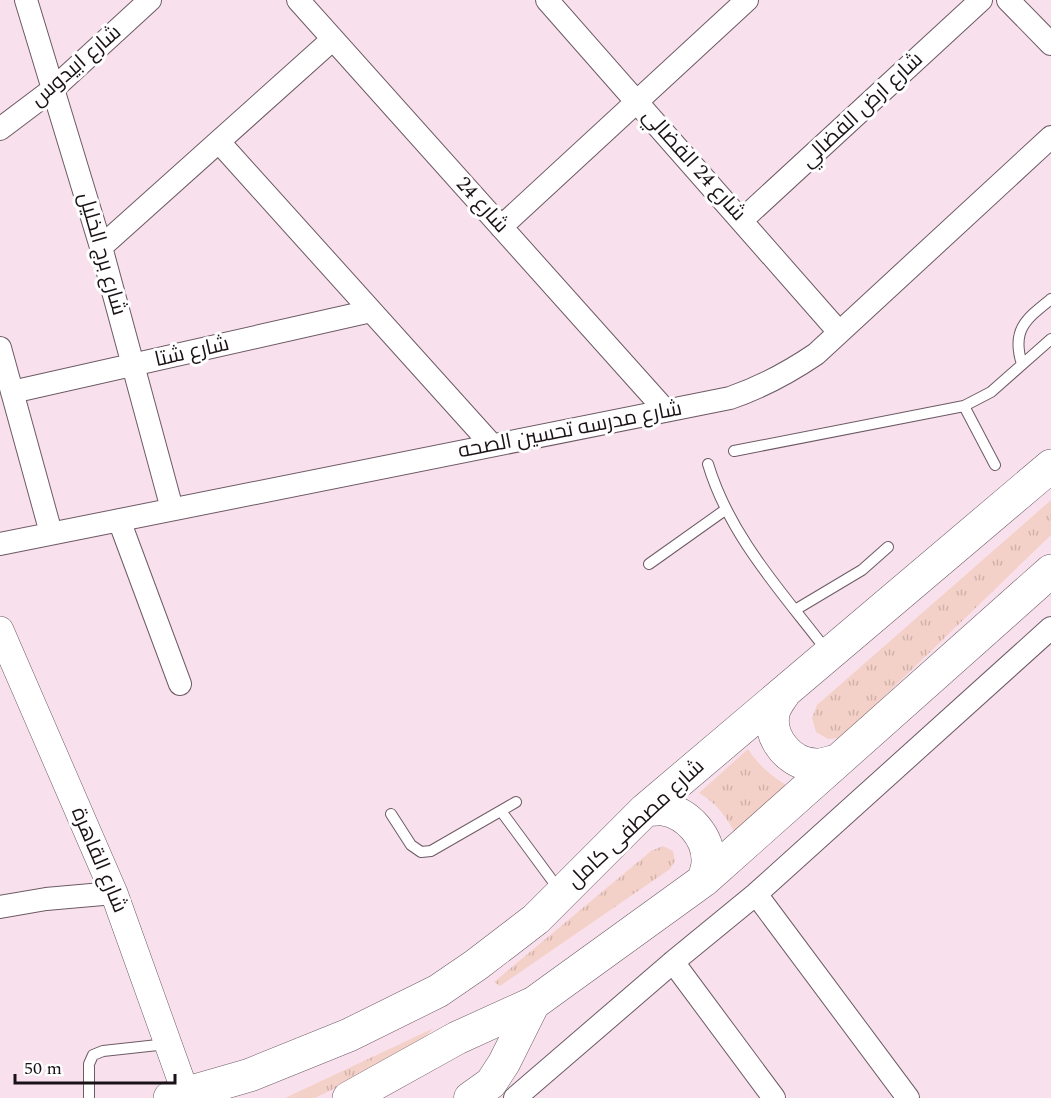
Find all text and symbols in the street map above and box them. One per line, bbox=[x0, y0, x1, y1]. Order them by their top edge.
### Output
street label: شارع ابيدوس bbox=[23, 17, 129, 115]
street label: شارع ارض الفضالي bbox=[793, 45, 931, 175]
street label: شارع 24 الفضالي bbox=[634, 101, 754, 229]
street label: شارع 24 bbox=[448, 169, 516, 241]
street label: شارع برج الخليل bbox=[69, 189, 135, 319]
street label: شارع شتا bbox=[152, 328, 232, 376]
street label: شارع مدرسه تحسين الصحه bbox=[455, 393, 685, 467]
street label: شارع مصطفى كامل bbox=[560, 752, 712, 896]
street label: شارع القاهرة bbox=[62, 802, 136, 918]
scale bar bbox=[15, 1047, 176, 1085]
text: 50 m bbox=[24, 1055, 62, 1082]

